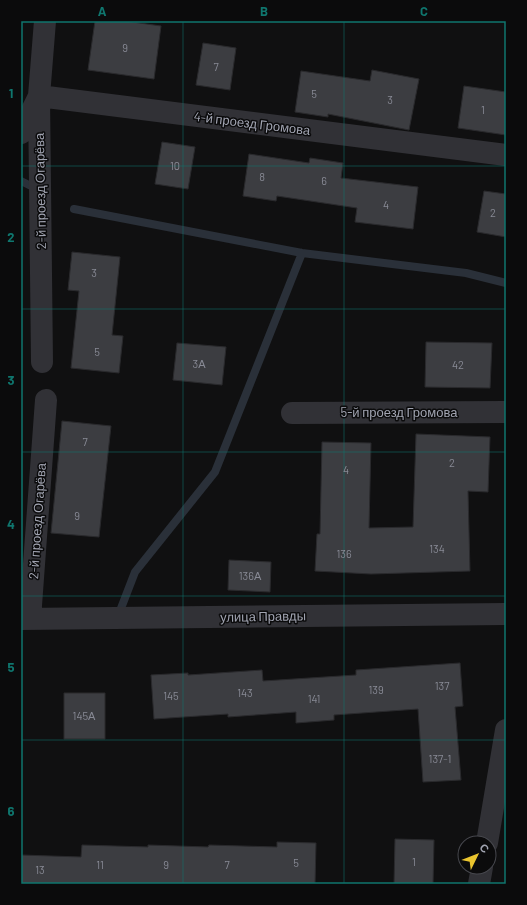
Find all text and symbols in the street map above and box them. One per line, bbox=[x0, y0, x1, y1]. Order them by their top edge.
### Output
text: A bbox=[98, 3, 107, 19]
text: B bbox=[260, 3, 268, 19]
text: C bbox=[420, 3, 428, 19]
house number: 9 bbox=[122, 41, 128, 54]
house number: 7 bbox=[213, 60, 219, 73]
text: 1 bbox=[9, 85, 13, 101]
house number: 5 bbox=[311, 87, 317, 100]
house number: 3 bbox=[387, 93, 393, 106]
house number: 1 bbox=[481, 103, 485, 116]
street label: 4-й проезд Громова bbox=[193, 108, 312, 138]
street label: 2-й проезд Огарёва bbox=[31, 132, 49, 249]
house number: 10 bbox=[170, 159, 180, 172]
house number: 8 bbox=[259, 170, 265, 183]
house number: 6 bbox=[321, 174, 327, 187]
house number: 4 bbox=[383, 198, 389, 211]
house number: 2 bbox=[490, 206, 496, 219]
text: 2 bbox=[7, 229, 15, 245]
house number: 3 bbox=[91, 266, 97, 279]
house number: 5 bbox=[94, 345, 100, 358]
house number: 3А bbox=[192, 357, 206, 370]
house number: 42 bbox=[452, 358, 464, 371]
text: 3 bbox=[7, 372, 15, 388]
street label: 5-й проезд Громова bbox=[341, 404, 458, 420]
house number: 7 bbox=[82, 435, 88, 448]
house number: 2 bbox=[449, 456, 455, 469]
street label: 2-й проезд Огарёва bbox=[25, 462, 49, 580]
house number: 4 bbox=[343, 463, 349, 476]
house number: 9 bbox=[74, 509, 80, 522]
text: 4 bbox=[7, 516, 15, 532]
house number: 134 bbox=[429, 542, 445, 555]
house number: 136 bbox=[336, 547, 352, 560]
house number: 136А bbox=[239, 569, 262, 582]
street label: улица Правды bbox=[220, 607, 306, 625]
text: 5 bbox=[7, 659, 15, 675]
house number: 137 bbox=[435, 679, 449, 692]
house number: 139 bbox=[368, 683, 384, 696]
house number: 143 bbox=[237, 686, 253, 699]
house number: 145 bbox=[163, 689, 179, 702]
house number: 141 bbox=[308, 692, 320, 705]
house number: 145А bbox=[73, 709, 96, 722]
house number: 137-1 bbox=[429, 752, 451, 765]
text: 6 bbox=[8, 803, 15, 819]
north arrow bbox=[457, 835, 497, 875]
text: С bbox=[477, 840, 492, 855]
house number: 1 bbox=[412, 855, 416, 868]
house number: 5 bbox=[293, 856, 299, 869]
house number: 11 bbox=[96, 858, 104, 871]
house number: 9 bbox=[163, 858, 169, 871]
house number: 7 bbox=[224, 858, 230, 871]
house number: 13 bbox=[35, 863, 45, 876]

